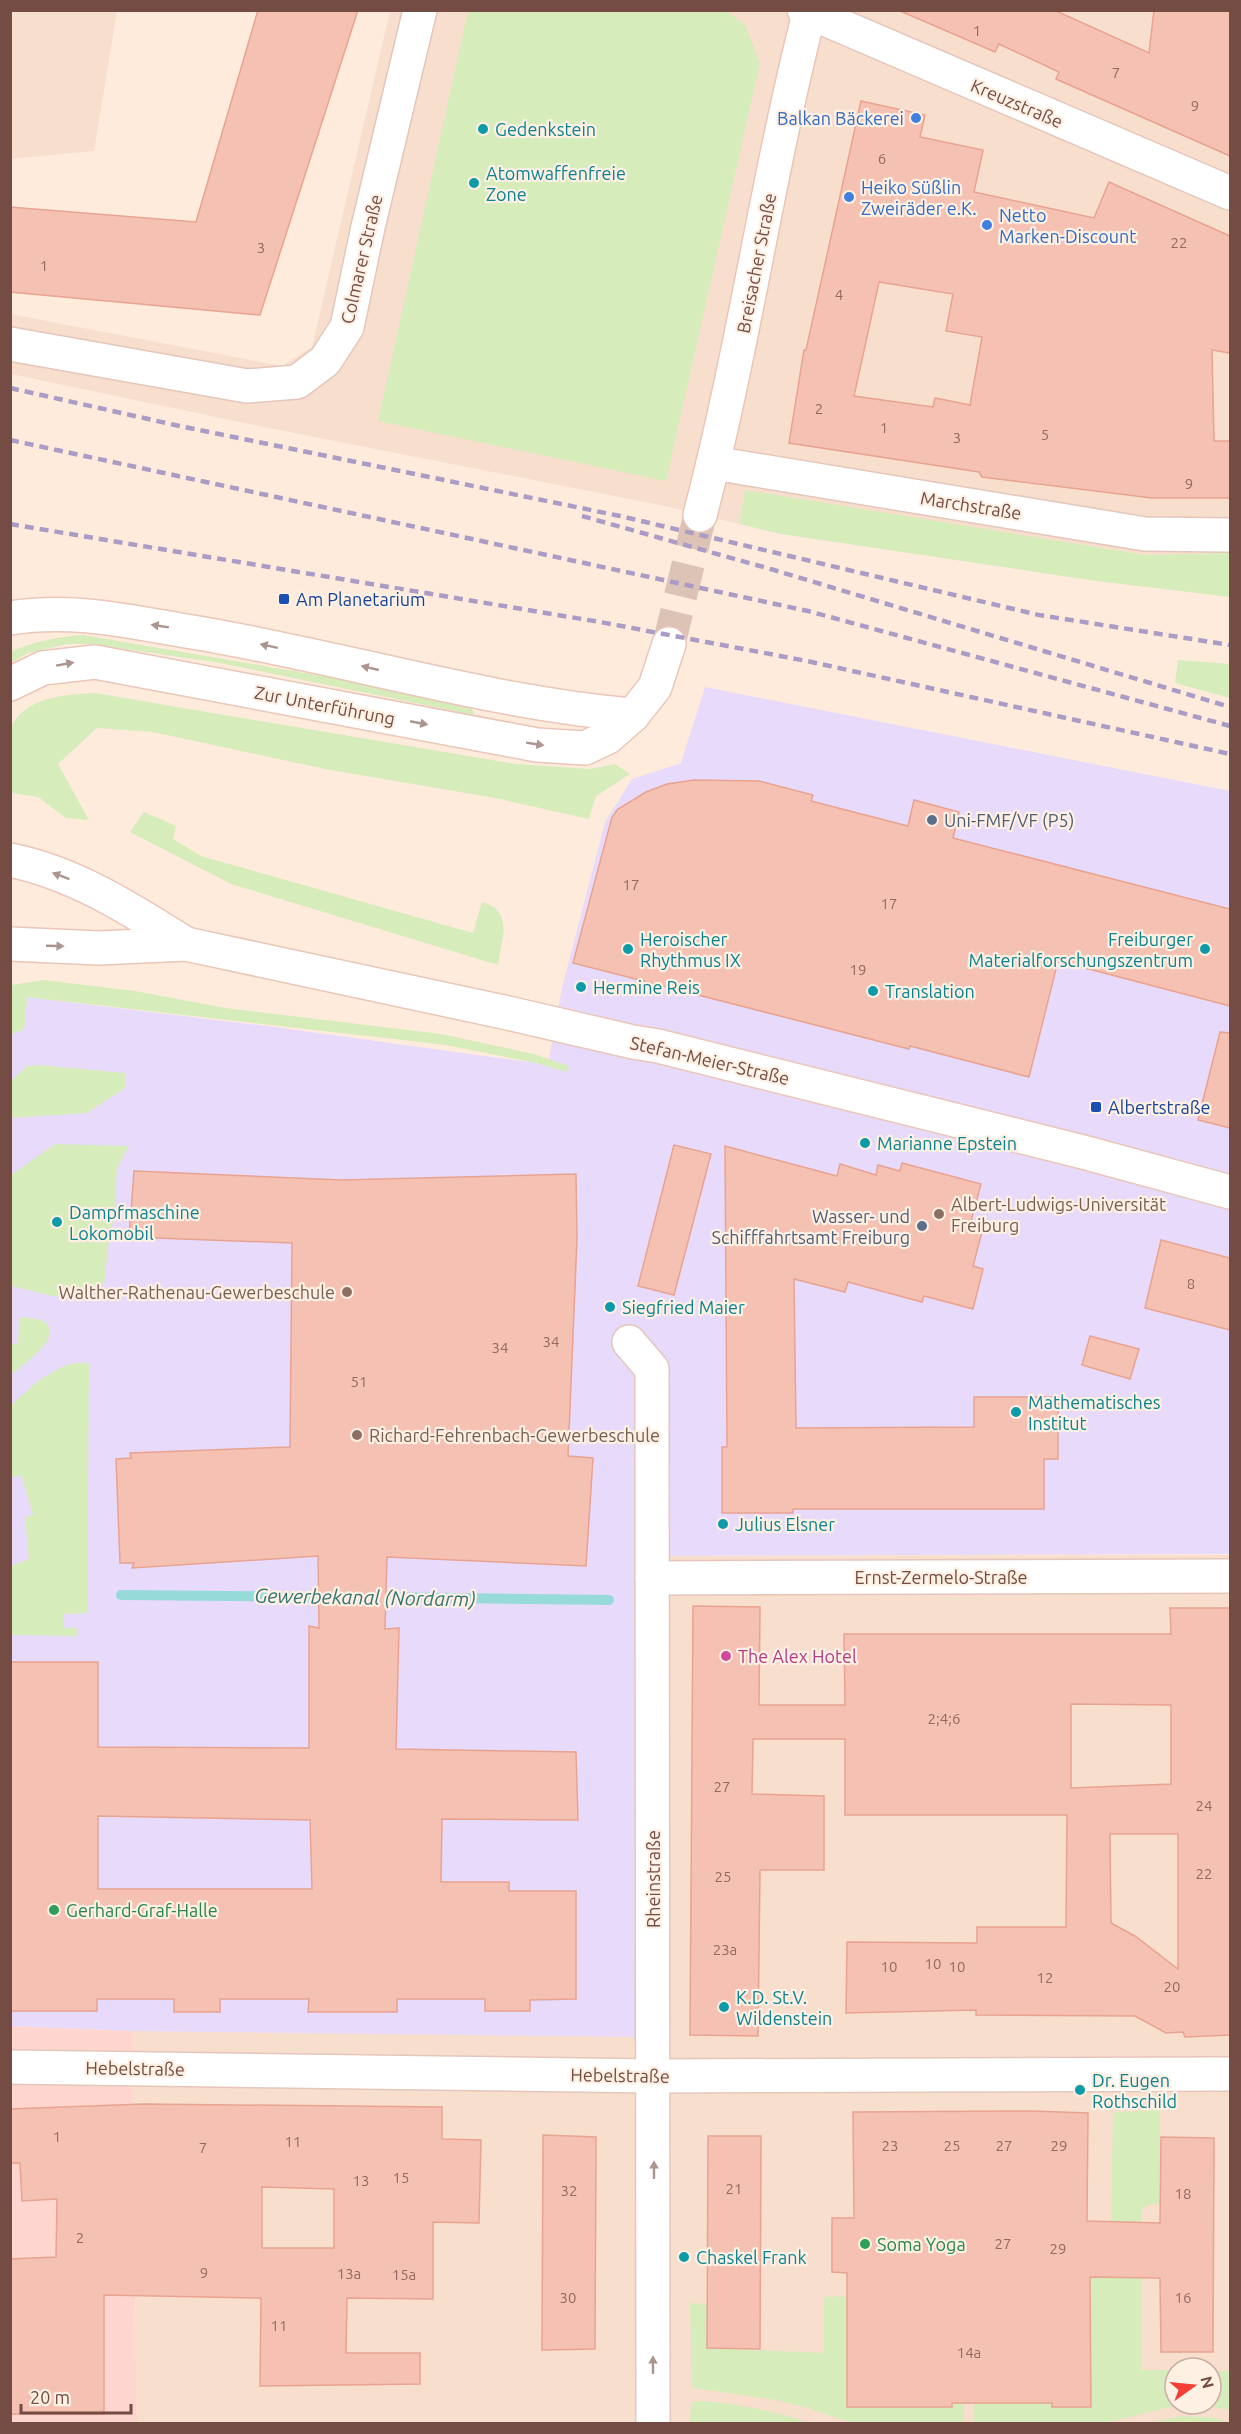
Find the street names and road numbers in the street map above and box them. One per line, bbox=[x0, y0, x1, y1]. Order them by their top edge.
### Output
street label: Kreuzstraße bbox=[968, 75, 1066, 131]
street label: Breisacher Straße bbox=[733, 191, 779, 335]
street label: Colmarer Straße bbox=[336, 192, 386, 326]
street label: Marchstraße bbox=[919, 487, 1023, 523]
street label: Zur Unterführung bbox=[253, 682, 397, 728]
street label: Stefan-Meier-Straße bbox=[628, 1032, 792, 1088]
street label: Ernst-Zermelo-Straße bbox=[854, 1567, 1028, 1587]
street label: Rheinstraße bbox=[643, 1830, 663, 1928]
street label: Hebelstraße bbox=[85, 2057, 185, 2079]
street label: Hebelstraße bbox=[570, 2064, 670, 2086]

